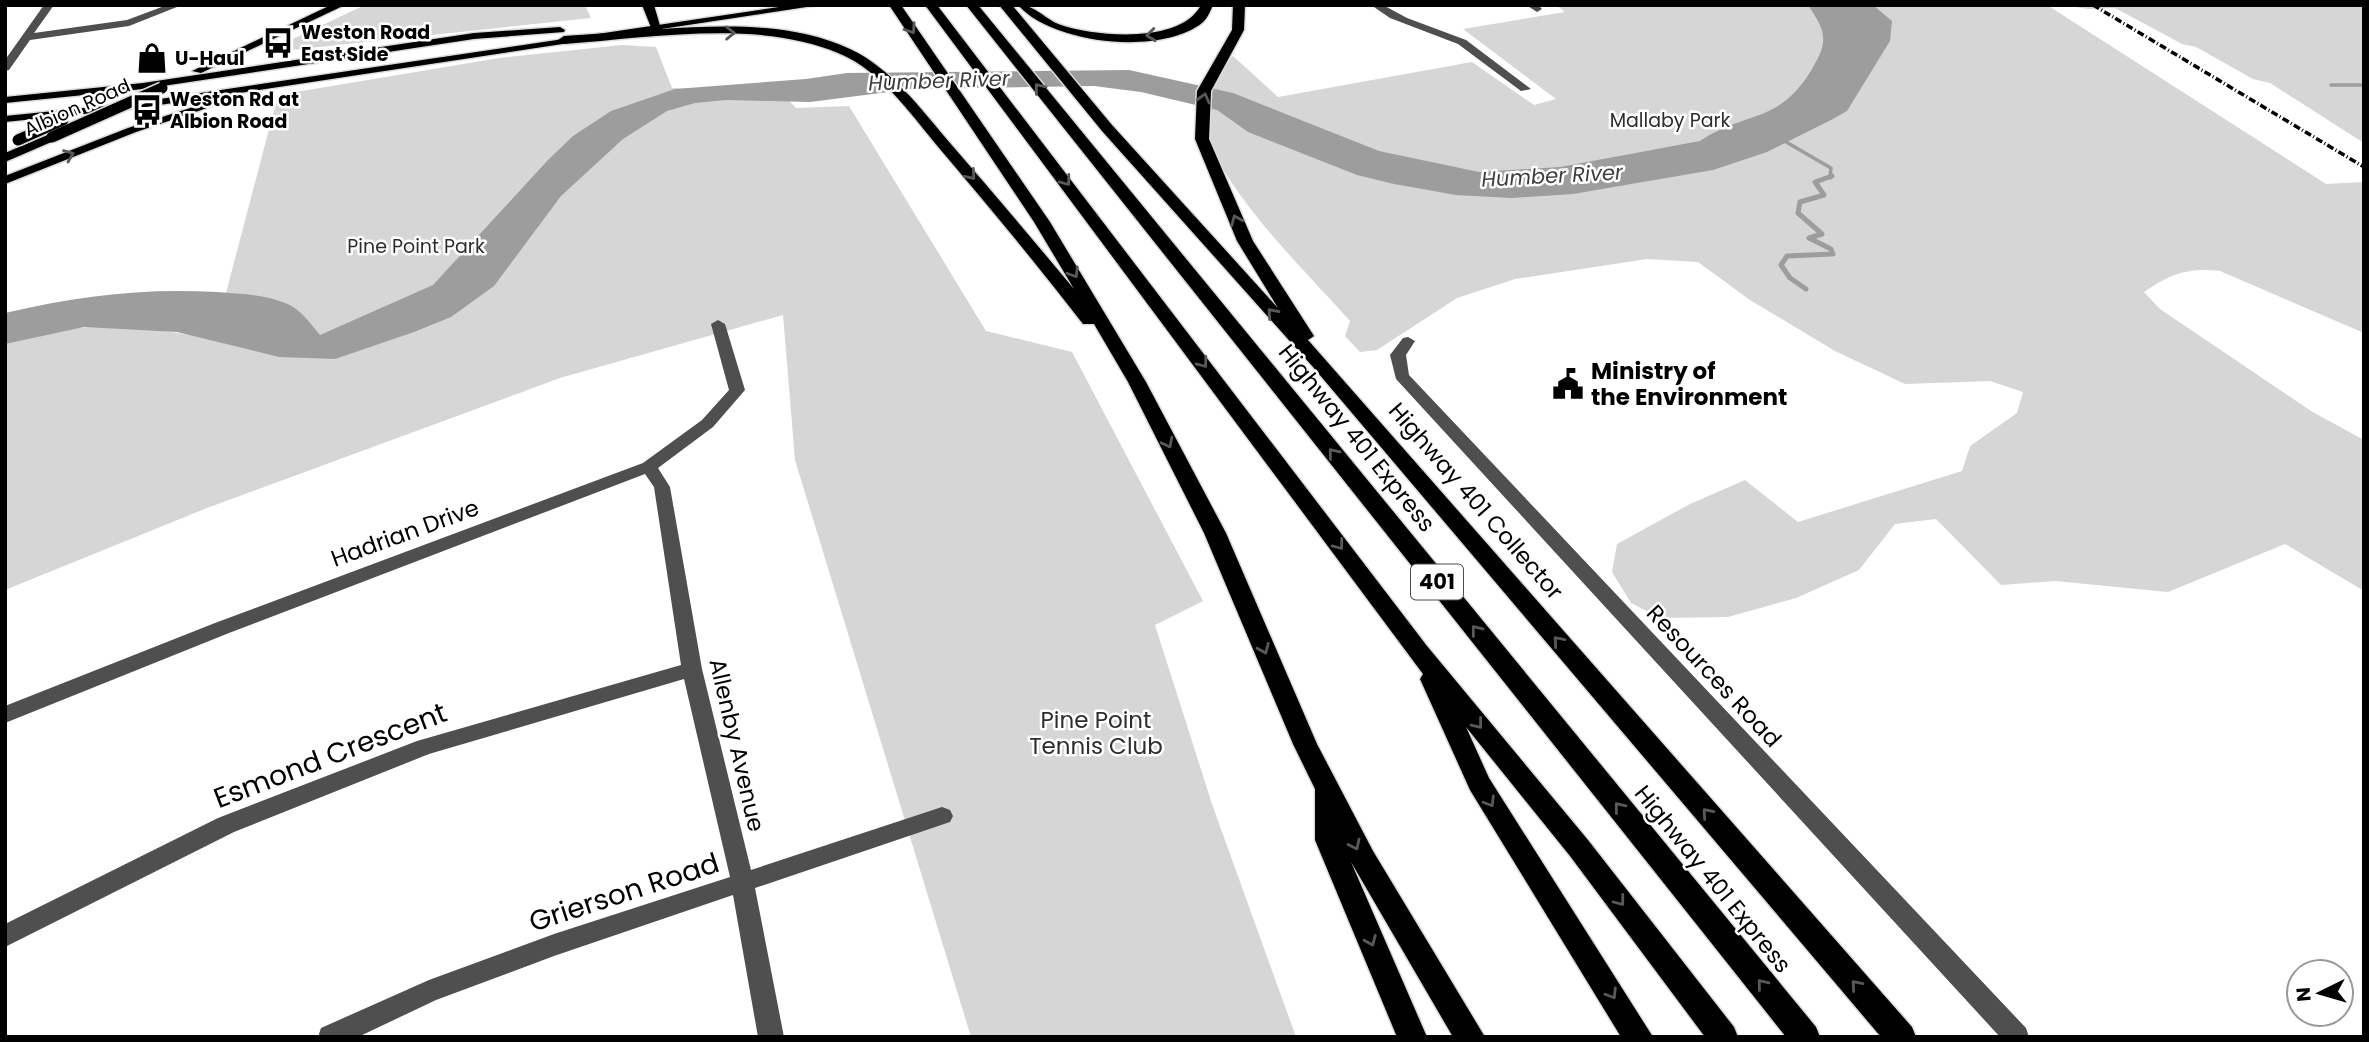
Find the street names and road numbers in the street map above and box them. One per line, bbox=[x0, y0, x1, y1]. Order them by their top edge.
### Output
street label: Albion Road bbox=[20, 72, 135, 143]
street label: Highway 401 Express bbox=[1271, 337, 1443, 539]
street label: Highway 401 Collector bbox=[1383, 397, 1569, 605]
street label: Hadrian Drive bbox=[327, 491, 483, 575]
road number: 401 bbox=[1411, 564, 1463, 600]
street label: Resources Road bbox=[1639, 598, 1789, 754]
street label: Allenby Avenue bbox=[702, 655, 772, 835]
street label: Esmond Crescent bbox=[208, 693, 452, 818]
street label: Highway 401 Express bbox=[1627, 778, 1799, 980]
street label: Grierson Road bbox=[524, 843, 724, 942]

